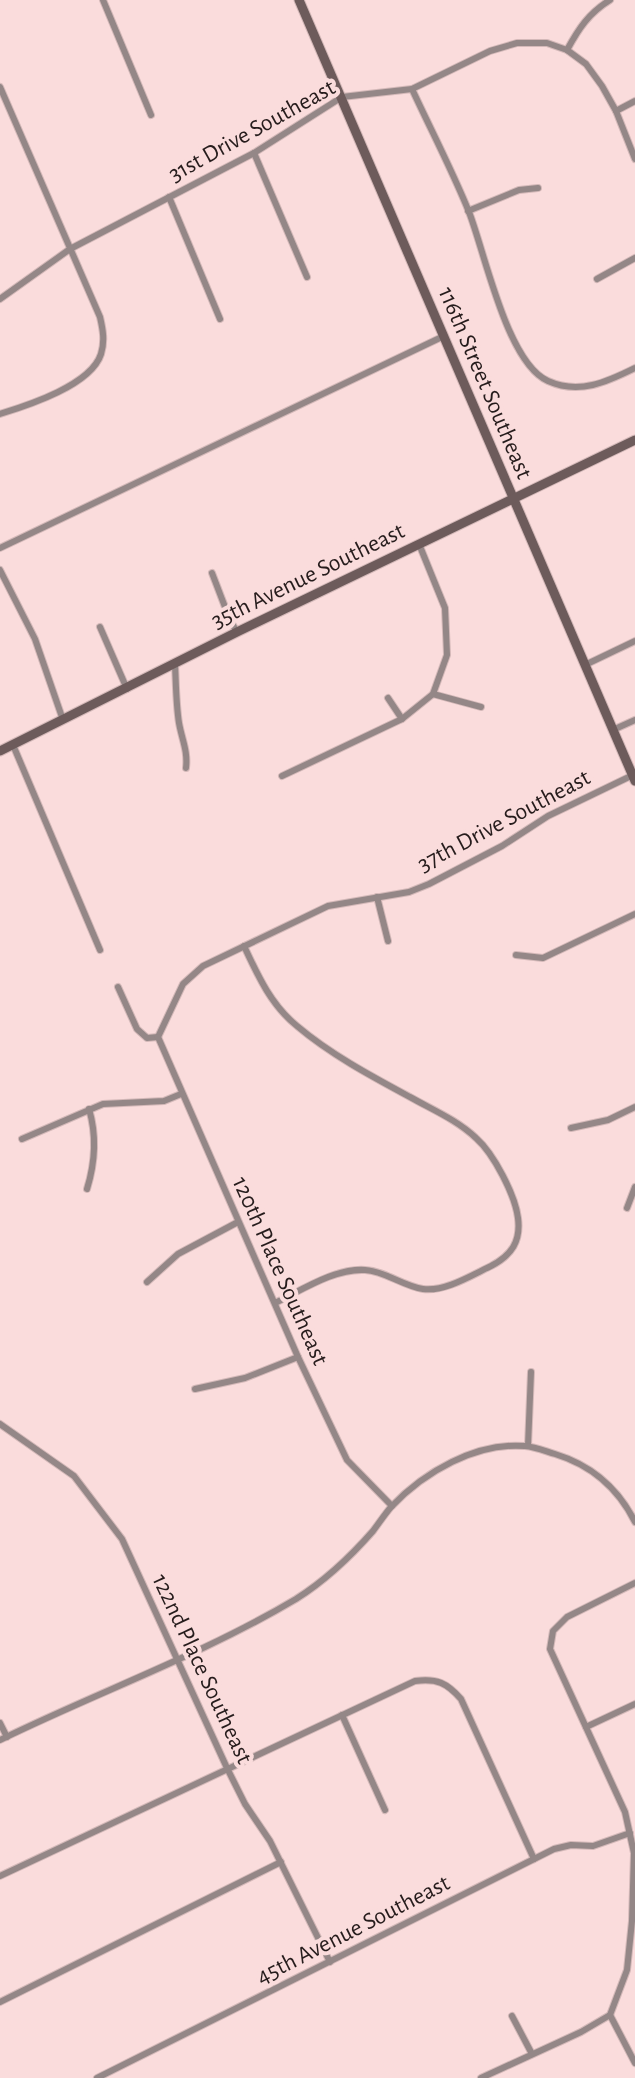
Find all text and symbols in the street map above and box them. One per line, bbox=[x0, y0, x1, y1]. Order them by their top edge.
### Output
street label: 31st Drive Southeast bbox=[165, 75, 340, 187]
street label: 116th Street Southeast bbox=[434, 283, 536, 483]
street label: 35th Avenue Southeast bbox=[208, 519, 409, 633]
street label: 37th Drive Southeast bbox=[414, 765, 595, 877]
street label: 120th Place Southeast bbox=[228, 1173, 332, 1369]
street label: 122nd Place Southeast bbox=[148, 1570, 257, 1768]
street label: 45th Avenue Southeast bbox=[253, 1871, 454, 1989]

